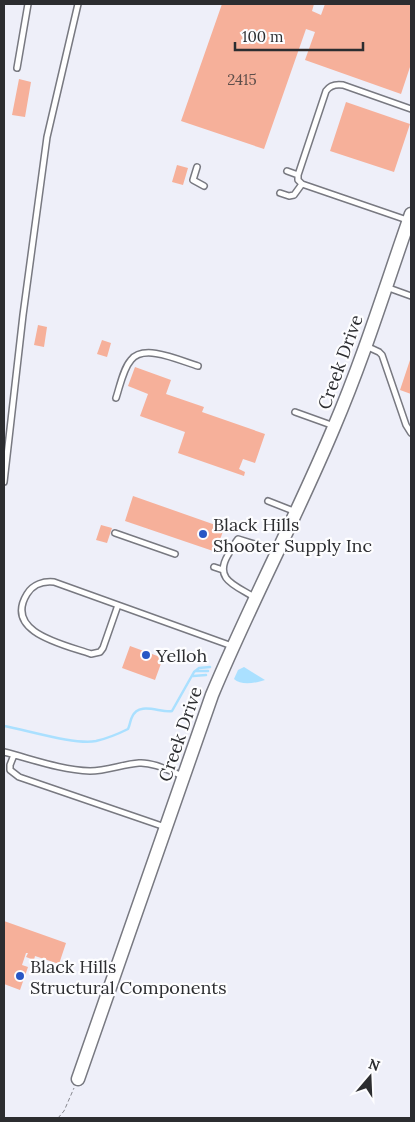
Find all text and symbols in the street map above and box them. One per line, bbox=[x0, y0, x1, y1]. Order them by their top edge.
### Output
scale bar bbox=[235, 20, 362, 52]
text: 100 m bbox=[242, 27, 283, 46]
house number: 2415 bbox=[227, 70, 257, 89]
street label: Creek Drive bbox=[312, 311, 368, 412]
place label: Black Hills Shooter Supply Inc bbox=[213, 513, 372, 557]
marker: Black Hills Shooter Supply Inc bbox=[197, 528, 209, 540]
place label: Yelloh bbox=[155, 644, 208, 667]
marker: Yelloh bbox=[140, 649, 152, 661]
street label: Creek Drive bbox=[153, 683, 207, 785]
place label: Black Hills Structural Components bbox=[30, 955, 227, 999]
marker: Black Hills Structural Components bbox=[14, 970, 26, 982]
north arrow bbox=[345, 1052, 395, 1102]
text: N bbox=[366, 1054, 382, 1075]

